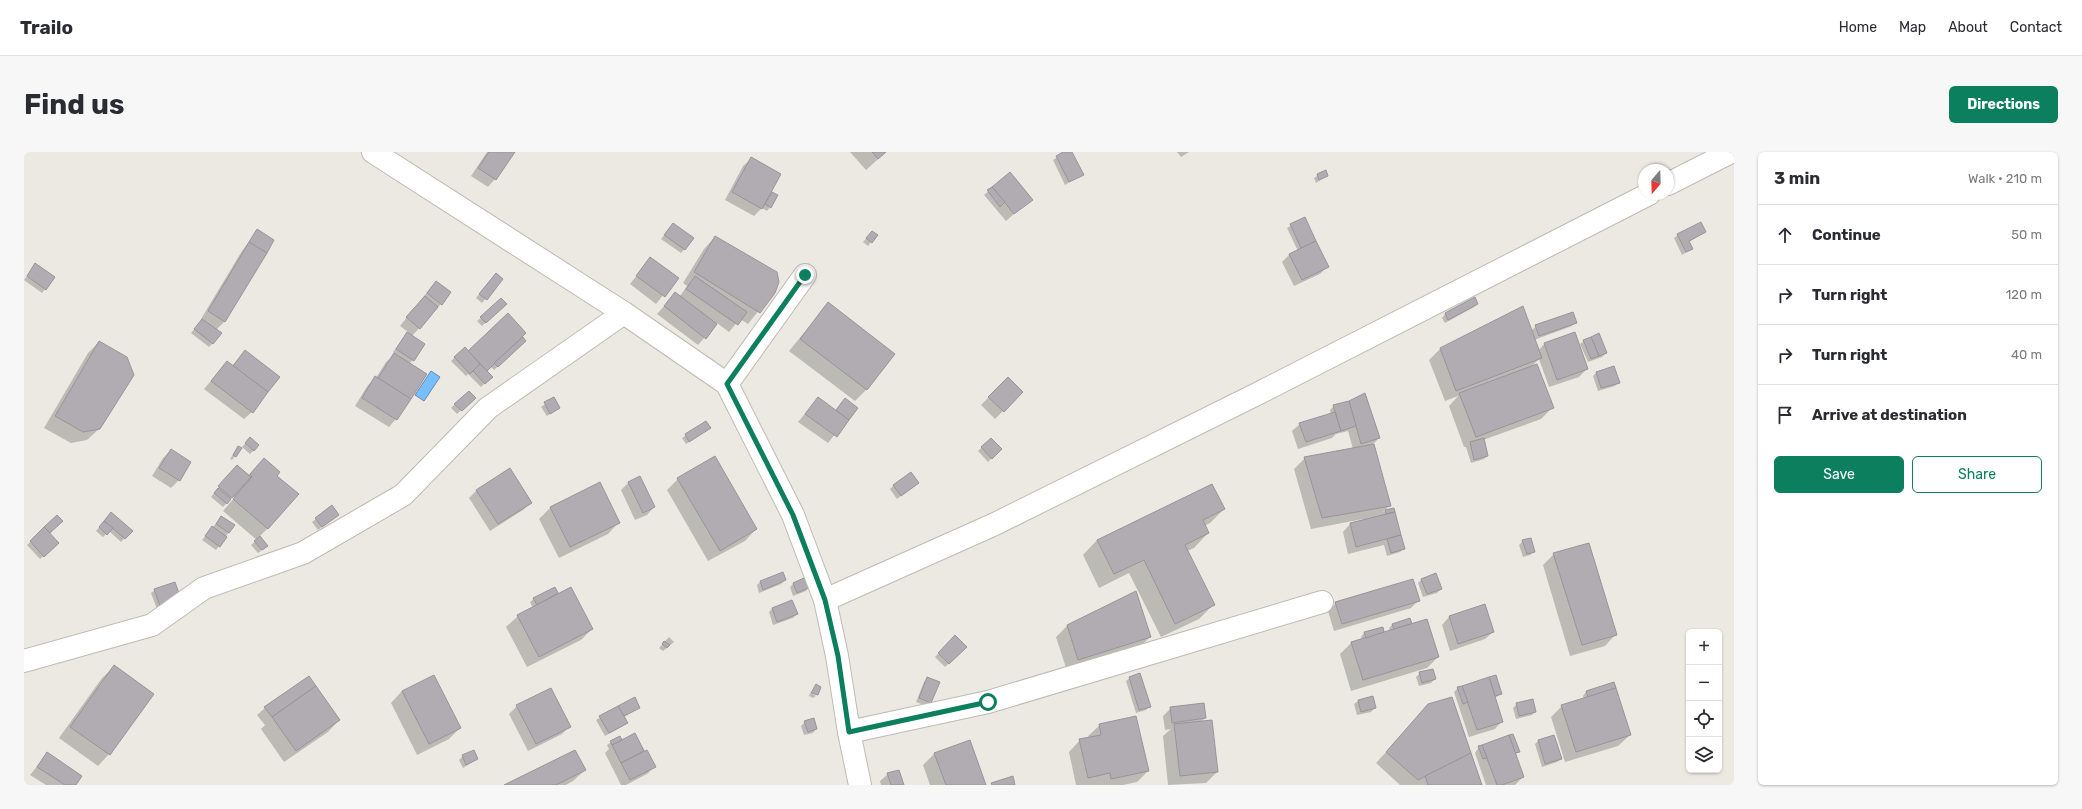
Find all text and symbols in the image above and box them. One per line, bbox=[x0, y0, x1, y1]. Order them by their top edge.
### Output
text: Trailo bbox=[20, 16, 73, 39]
text: Home bbox=[1839, 19, 1877, 36]
text: Map bbox=[1899, 19, 1926, 36]
text: About bbox=[1948, 19, 1988, 36]
text: Contact bbox=[2010, 19, 2062, 36]
button: Directions bbox=[1949, 86, 2058, 123]
text: Find us bbox=[24, 88, 124, 121]
north arrow bbox=[1638, 164, 1674, 200]
text: 3 min bbox=[1774, 168, 1820, 188]
text: Walk · 210 m bbox=[1968, 171, 2042, 186]
icon: ahead bbox=[1774, 224, 1796, 246]
text: Continue bbox=[1812, 226, 1881, 244]
text: 50 m bbox=[2011, 227, 2042, 242]
route end bbox=[796, 266, 814, 284]
icon: right bbox=[1774, 284, 1796, 306]
text: Turn right bbox=[1812, 286, 1887, 304]
text: 120 m bbox=[2006, 287, 2042, 302]
icon: right bbox=[1774, 344, 1796, 366]
text: Turn right bbox=[1812, 346, 1887, 364]
text: 40 m bbox=[2011, 347, 2042, 362]
icon: arrive bbox=[1774, 404, 1796, 426]
text: Arrive at destination bbox=[1812, 406, 1967, 424]
button: Save bbox=[1774, 456, 1904, 493]
button: Share bbox=[1912, 456, 2042, 493]
map controls bbox=[1686, 629, 1722, 773]
button: + bbox=[1686, 629, 1722, 665]
button: − bbox=[1686, 665, 1722, 701]
route start bbox=[979, 693, 997, 711]
button: locate bbox=[1686, 701, 1722, 737]
button: layers bbox=[1686, 737, 1722, 773]

